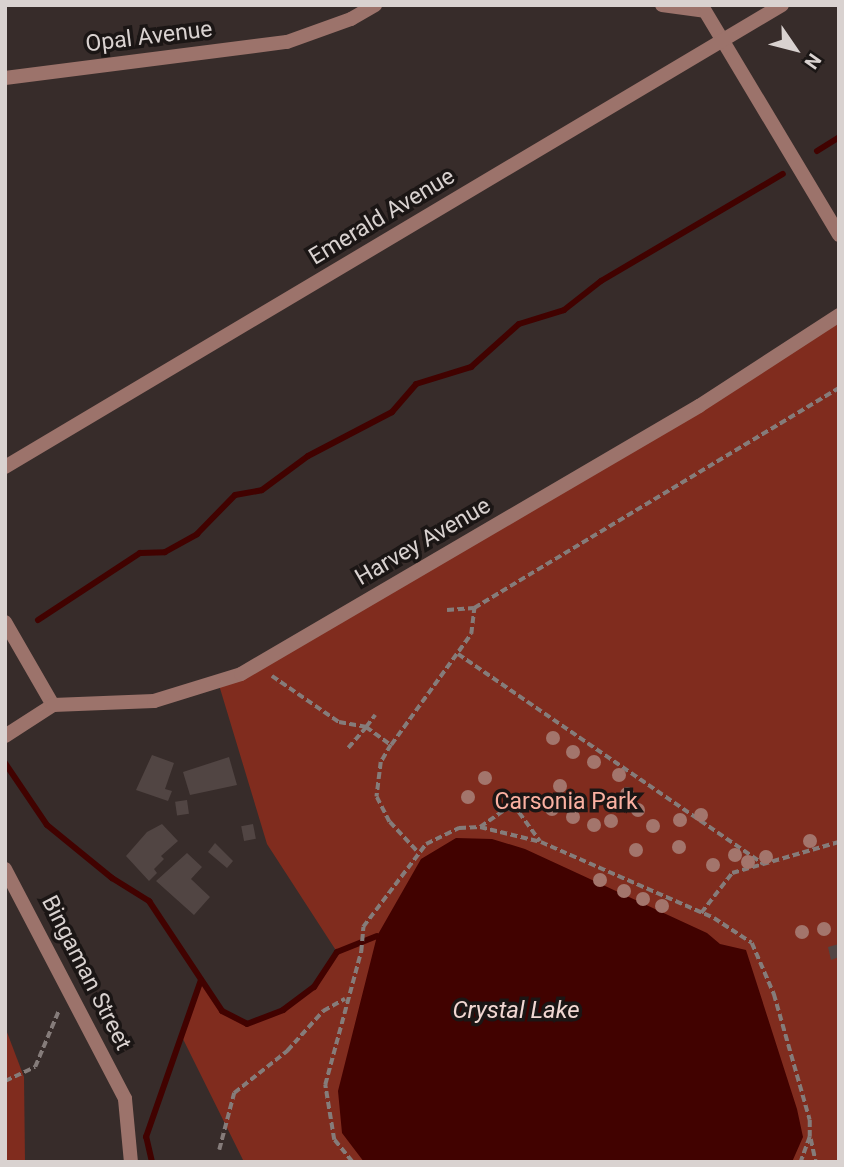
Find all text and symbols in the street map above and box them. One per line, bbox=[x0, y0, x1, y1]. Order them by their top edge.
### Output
north arrow bbox=[760, 14, 830, 84]
street label: Opal Avenue bbox=[84, 16, 214, 58]
text: N bbox=[799, 49, 826, 73]
street label: Emerald Avenue bbox=[304, 163, 460, 271]
street label: Harvey Avenue bbox=[350, 492, 496, 592]
park label: Carsonia Park bbox=[494, 788, 638, 816]
street label: Bingaman Street bbox=[35, 891, 137, 1055]
water label: Crystal Lake bbox=[452, 997, 580, 1025]

